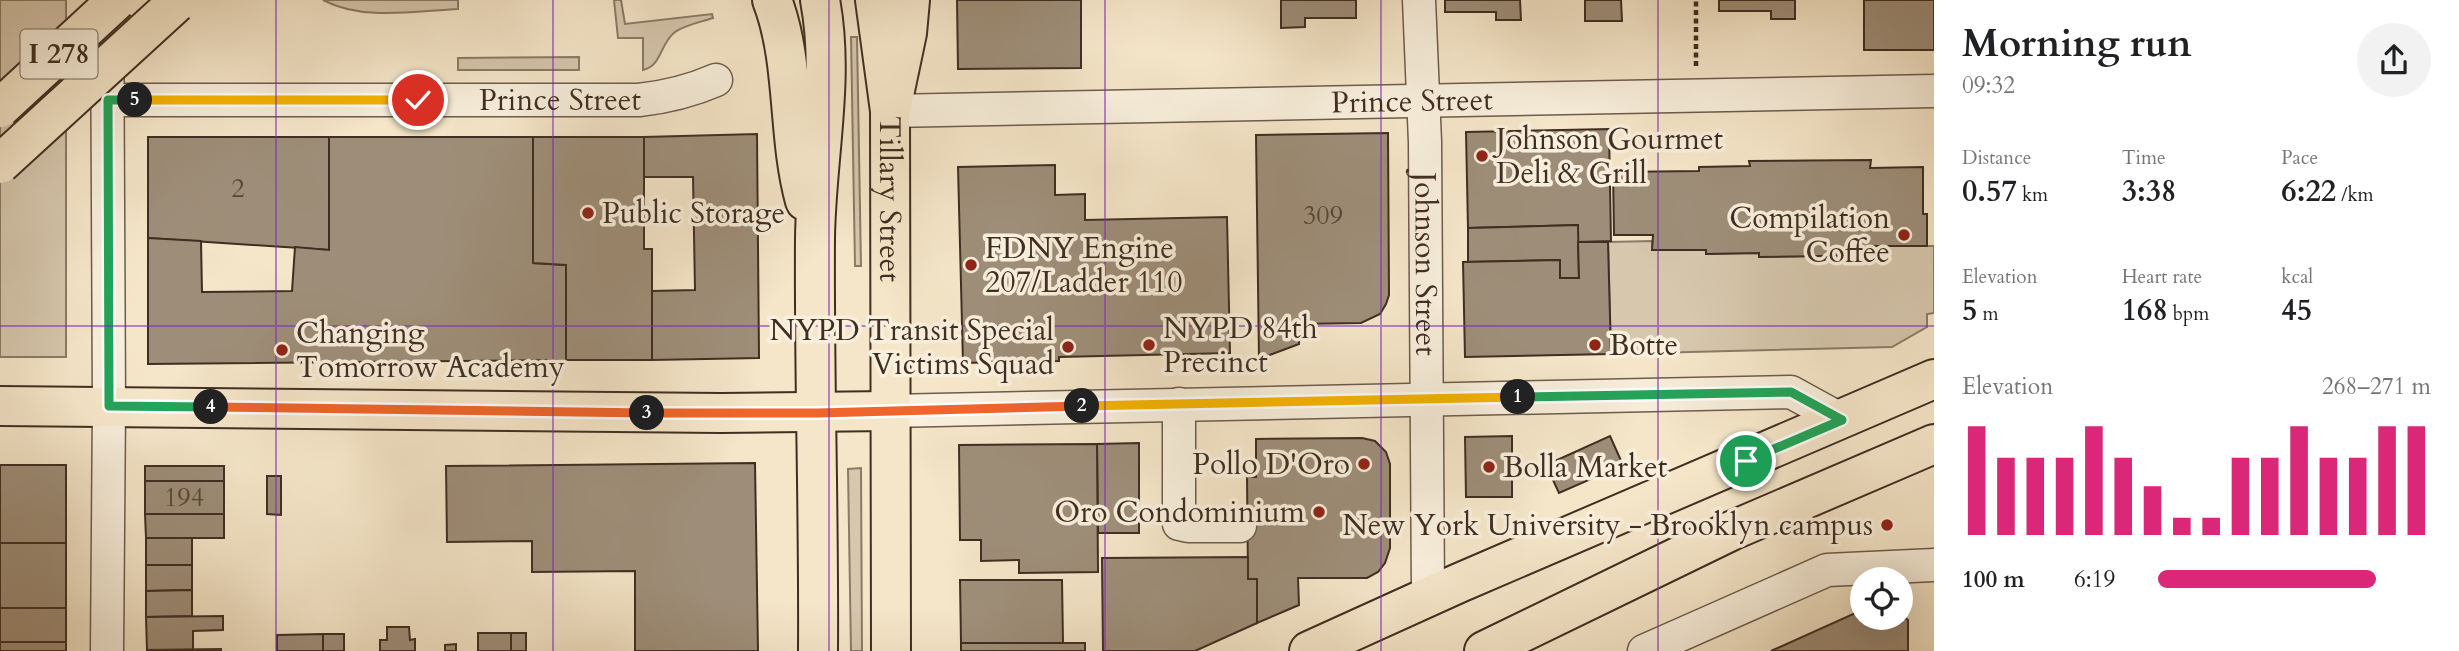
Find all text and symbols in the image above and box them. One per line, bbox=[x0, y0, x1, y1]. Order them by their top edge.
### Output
text: Morning run bbox=[1962, 18, 2192, 70]
button: share bbox=[2357, 23, 2431, 97]
road number: I 278 bbox=[20, 30, 98, 78]
pin bbox=[388, 70, 448, 130]
text: 09:32 bbox=[1962, 70, 2015, 101]
street label: Prince Street bbox=[1331, 79, 1494, 123]
street label: Prince Street bbox=[479, 80, 641, 121]
icon: check bbox=[399, 81, 437, 119]
pin: 5 bbox=[118, 82, 152, 118]
text: 5 bbox=[130, 86, 139, 112]
street label: Tillary Street bbox=[870, 116, 911, 282]
place label: Johnson Gourmet Deli & Grill bbox=[1492, 119, 1724, 194]
text: Distance bbox=[1962, 145, 2031, 171]
text: Time bbox=[2122, 145, 2166, 171]
text: Pace bbox=[2281, 145, 2318, 171]
marker: Johnson Gourmet Deli & Grill bbox=[1474, 148, 1490, 164]
street label: Johnson Street bbox=[1405, 168, 1447, 356]
house number: 2 bbox=[231, 171, 245, 206]
text: 0.57 bbox=[1962, 171, 2017, 212]
text: 3:38 bbox=[2122, 171, 2176, 212]
text: 6:22 bbox=[2281, 171, 2336, 212]
text: km bbox=[2017, 182, 2048, 208]
text: /km bbox=[2336, 182, 2374, 208]
place label: Public Storage bbox=[602, 193, 785, 234]
house number: 309 bbox=[1303, 198, 1343, 233]
place label: Compilation Coffee bbox=[1729, 198, 1890, 273]
marker: Public Storage bbox=[580, 205, 596, 221]
marker: Compilation Coffee bbox=[1896, 227, 1912, 243]
place label: FDNY Engine 207/Ladder 110 bbox=[985, 228, 1183, 303]
marker: FDNY Engine 207/Ladder 110 bbox=[963, 257, 979, 273]
text: Elevation bbox=[1962, 264, 2037, 290]
text: Heart rate bbox=[2122, 264, 2202, 290]
text: kcal bbox=[2281, 264, 2313, 290]
text: 5 bbox=[1962, 290, 1977, 331]
text: 168 bbox=[2122, 290, 2168, 331]
text: 45 bbox=[2281, 290, 2312, 331]
text: m bbox=[1977, 301, 1999, 327]
text: bpm bbox=[2168, 301, 2209, 327]
place label: NYPD 84th Precinct bbox=[1163, 308, 1318, 383]
place label: NYPD Transit Special Victims Squad bbox=[770, 310, 1054, 385]
place label: Changing Tomorrow Academy bbox=[296, 313, 565, 388]
place label: Botte bbox=[1609, 325, 1678, 366]
marker: NYPD 84th Precinct bbox=[1141, 337, 1157, 353]
marker: Botte bbox=[1587, 337, 1603, 353]
marker: NYPD Transit Special Victims Squad bbox=[1060, 339, 1076, 355]
marker: Changing Tomorrow Academy bbox=[274, 342, 290, 358]
text: Elevation bbox=[1962, 371, 2053, 402]
text: 268–271 m bbox=[2322, 371, 2431, 402]
pin: 1 bbox=[1500, 380, 1536, 414]
text: 1 bbox=[1513, 383, 1522, 409]
pin: 2 bbox=[1064, 388, 1100, 424]
pin: 4 bbox=[194, 390, 228, 424]
text: 2 bbox=[1077, 392, 1086, 418]
text: 4 bbox=[206, 393, 215, 419]
pin: 3 bbox=[630, 396, 664, 430]
text: 3 bbox=[642, 399, 651, 425]
pin bbox=[1716, 431, 1776, 491]
icon: arrive bbox=[1727, 442, 1765, 480]
place label: Pollo D'Oro bbox=[1192, 444, 1350, 485]
place label: Bolla Market bbox=[1503, 447, 1668, 488]
marker: Pollo D'Oro bbox=[1356, 456, 1372, 472]
marker: Bolla Market bbox=[1481, 459, 1497, 475]
house number: 194 bbox=[164, 480, 204, 515]
place label: Oro Condominium bbox=[1054, 492, 1306, 533]
marker: Oro Condominium bbox=[1311, 504, 1327, 520]
place label: New York University - Brooklyn campus bbox=[1342, 505, 1873, 546]
marker: New York University - Brooklyn campus bbox=[1879, 517, 1895, 533]
text: 100 m bbox=[1962, 564, 2025, 595]
text: 6:19 bbox=[2074, 564, 2115, 595]
map controls bbox=[1850, 567, 1913, 630]
button: locate bbox=[1850, 567, 1913, 630]

